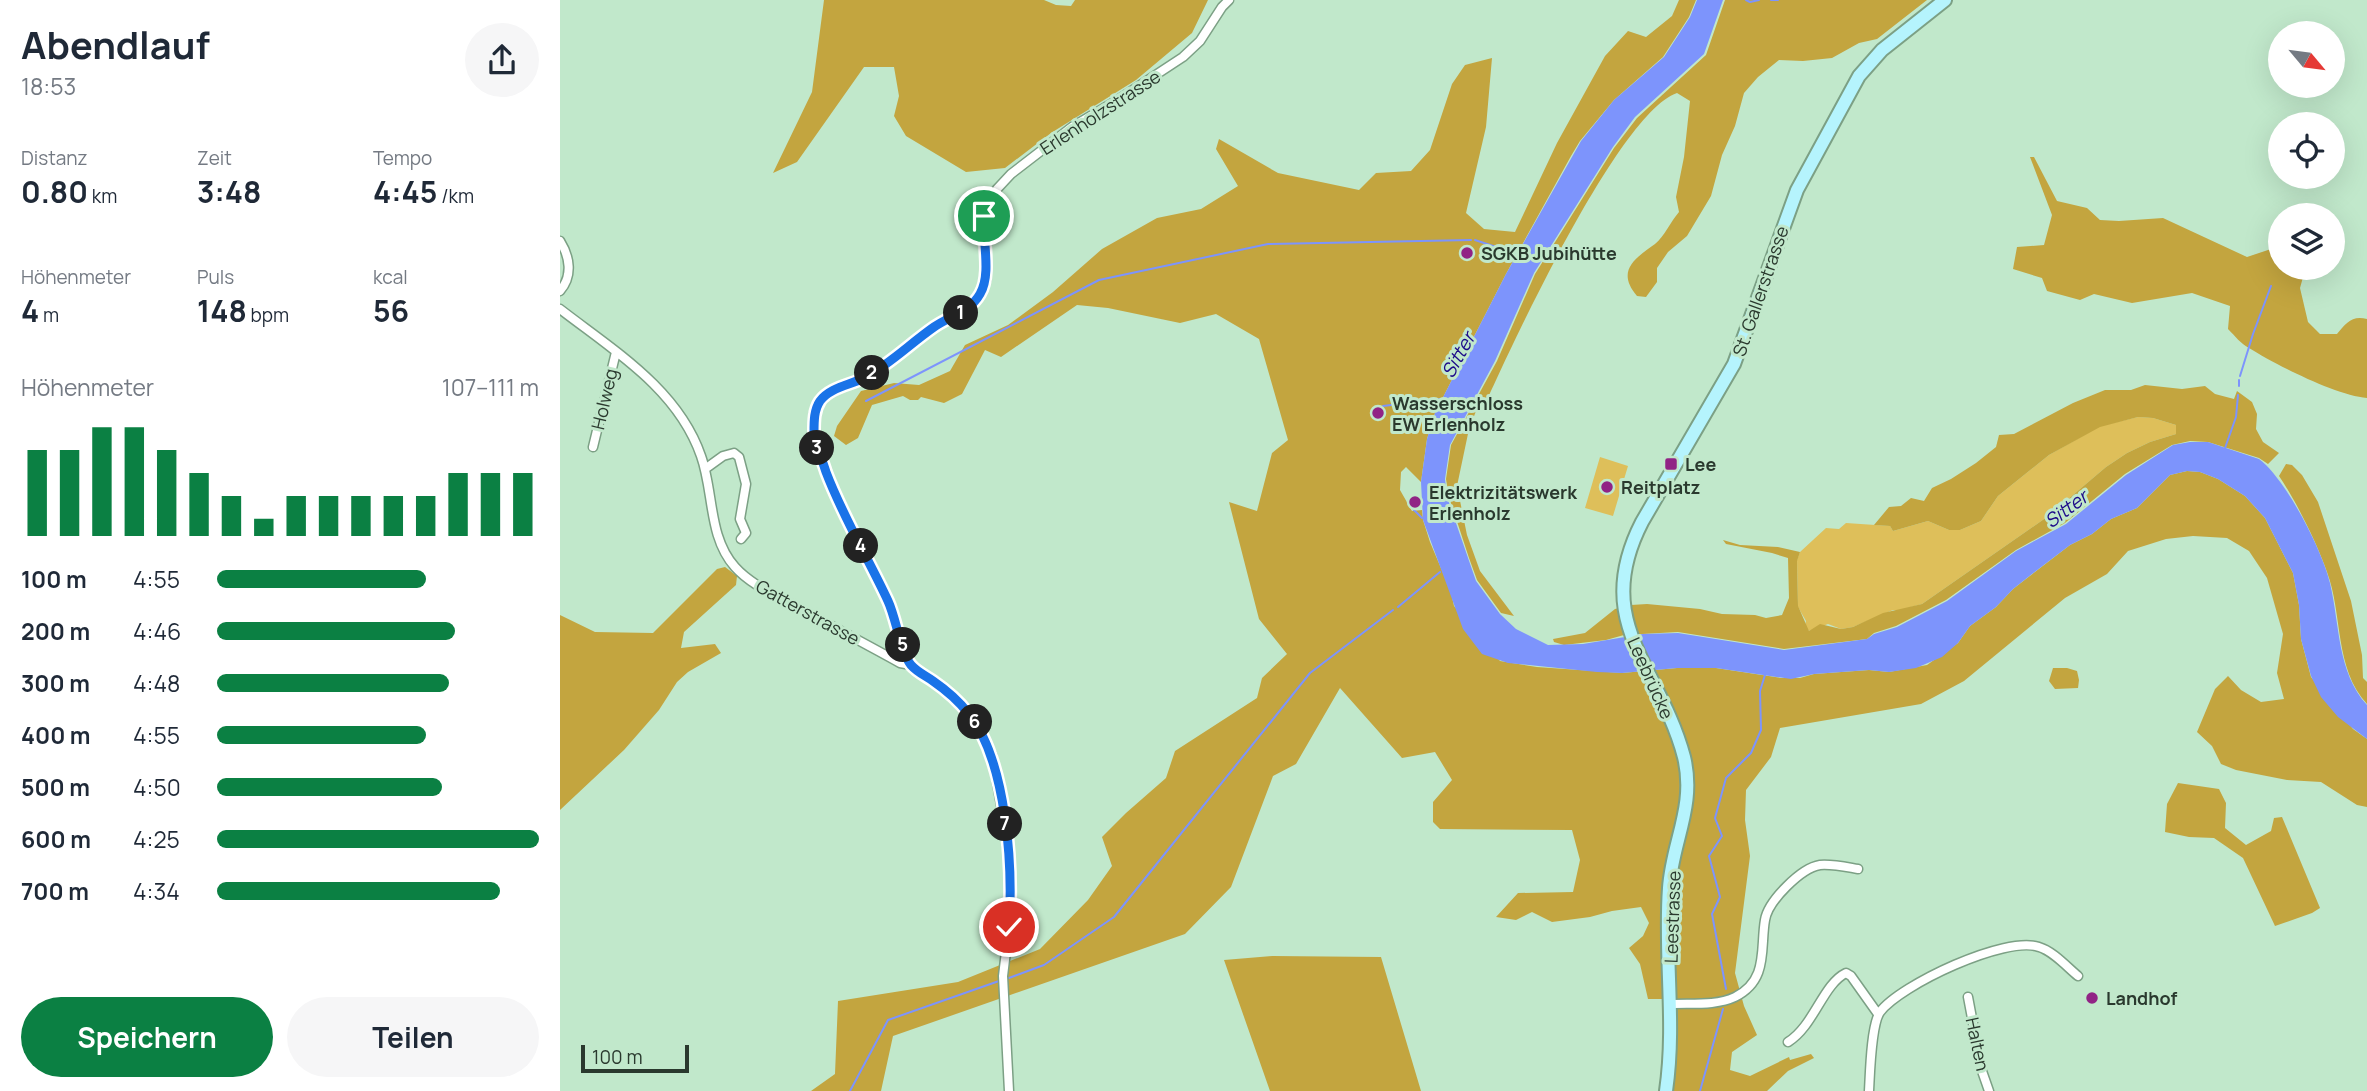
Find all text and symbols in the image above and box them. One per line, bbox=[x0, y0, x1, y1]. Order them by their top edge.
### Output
text: Abendlauf bbox=[21, 18, 210, 70]
north arrow bbox=[2268, 21, 2345, 98]
map controls bbox=[2268, 21, 2345, 280]
button: share bbox=[465, 23, 539, 97]
street label: Erlenholzstrasse bbox=[1035, 64, 1165, 160]
text: 18:53 bbox=[21, 70, 76, 102]
button: locate bbox=[2268, 112, 2345, 189]
text: Distanz bbox=[21, 145, 88, 171]
text: Zeit bbox=[197, 145, 232, 171]
text: Tempo bbox=[373, 145, 432, 171]
text: 0.80 bbox=[21, 171, 88, 212]
text: 3:48 bbox=[197, 171, 261, 212]
text: 4:45 bbox=[373, 171, 437, 212]
text: km bbox=[88, 183, 117, 209]
text: /km bbox=[437, 183, 474, 209]
pin bbox=[954, 186, 1014, 246]
icon: arrive bbox=[965, 197, 1003, 235]
button: layers bbox=[2268, 203, 2345, 280]
street label: St. Gallerstrasse bbox=[1726, 223, 1794, 359]
place label: SGKB Jubihütte bbox=[1481, 241, 1617, 265]
marker: SGKB Jubihütte bbox=[1459, 245, 1475, 261]
text: Höhenmeter bbox=[21, 264, 131, 290]
text: Puls bbox=[197, 264, 234, 290]
text: kcal bbox=[373, 264, 408, 290]
text: 4 bbox=[21, 290, 39, 331]
text: 148 bbox=[197, 290, 247, 331]
text: 56 bbox=[373, 290, 409, 331]
pin: 1 bbox=[944, 296, 978, 330]
text: 1 bbox=[956, 299, 965, 325]
text: m bbox=[39, 302, 59, 328]
text: bpm bbox=[247, 302, 289, 328]
water label: Sitter bbox=[1435, 326, 1482, 382]
pin: 2 bbox=[854, 356, 890, 390]
text: 2 bbox=[866, 359, 877, 385]
street label: Holweg bbox=[585, 366, 623, 432]
text: Höhenmeter bbox=[21, 371, 154, 403]
text: 107–111 m bbox=[442, 371, 539, 403]
place label: Wasserschloss EW Erlenholz bbox=[1392, 391, 1523, 436]
marker: Wasserschloss EW Erlenholz bbox=[1370, 405, 1386, 421]
pin: 3 bbox=[800, 430, 834, 466]
text: 3 bbox=[811, 434, 822, 460]
place label: Lee bbox=[1685, 452, 1716, 476]
marker: Lee bbox=[1663, 456, 1679, 472]
place label: Reitplatz bbox=[1621, 475, 1700, 499]
marker: Reitplatz bbox=[1599, 479, 1615, 495]
place label: Elektrizitätswerk Erlenholz bbox=[1429, 480, 1578, 525]
water label: Sitter bbox=[2039, 483, 2095, 534]
marker: Elektrizitätswerk Erlenholz bbox=[1407, 494, 1423, 510]
pin: 4 bbox=[844, 528, 878, 564]
text: 4 bbox=[855, 532, 866, 558]
text: 100 m bbox=[21, 563, 87, 595]
text: 4:55 bbox=[133, 563, 180, 595]
street label: Gatterstrasse bbox=[752, 574, 864, 650]
text: 200 m bbox=[21, 615, 90, 647]
text: 4:46 bbox=[133, 615, 181, 647]
pin: 5 bbox=[886, 628, 920, 662]
text: 5 bbox=[897, 631, 908, 657]
street label: Leebrücke bbox=[1622, 633, 1680, 723]
text: 300 m bbox=[21, 667, 90, 699]
text: 4:48 bbox=[133, 667, 180, 699]
pin: 6 bbox=[958, 704, 992, 740]
text: 6 bbox=[969, 708, 980, 734]
text: 400 m bbox=[21, 719, 91, 751]
text: 4:55 bbox=[133, 719, 180, 751]
text: 500 m bbox=[21, 771, 90, 803]
text: 4:50 bbox=[133, 771, 181, 803]
pin: 7 bbox=[988, 806, 1022, 842]
text: 7 bbox=[999, 810, 1010, 836]
text: 600 m bbox=[21, 823, 91, 855]
text: 4:25 bbox=[133, 823, 180, 855]
street label: Leestrasse bbox=[1658, 870, 1686, 964]
text: 700 m bbox=[21, 875, 89, 907]
text: 4:34 bbox=[133, 875, 180, 907]
pin bbox=[979, 897, 1039, 957]
icon: check bbox=[990, 908, 1028, 946]
place label: Landhof bbox=[2106, 986, 2178, 1010]
marker: Landhof bbox=[2084, 990, 2100, 1006]
button: Speichern bbox=[21, 997, 273, 1077]
button: Teilen bbox=[287, 997, 539, 1077]
street label: Halten bbox=[1961, 1015, 1995, 1073]
scale bar bbox=[581, 1042, 690, 1074]
text: 100 m bbox=[592, 1044, 643, 1070]

